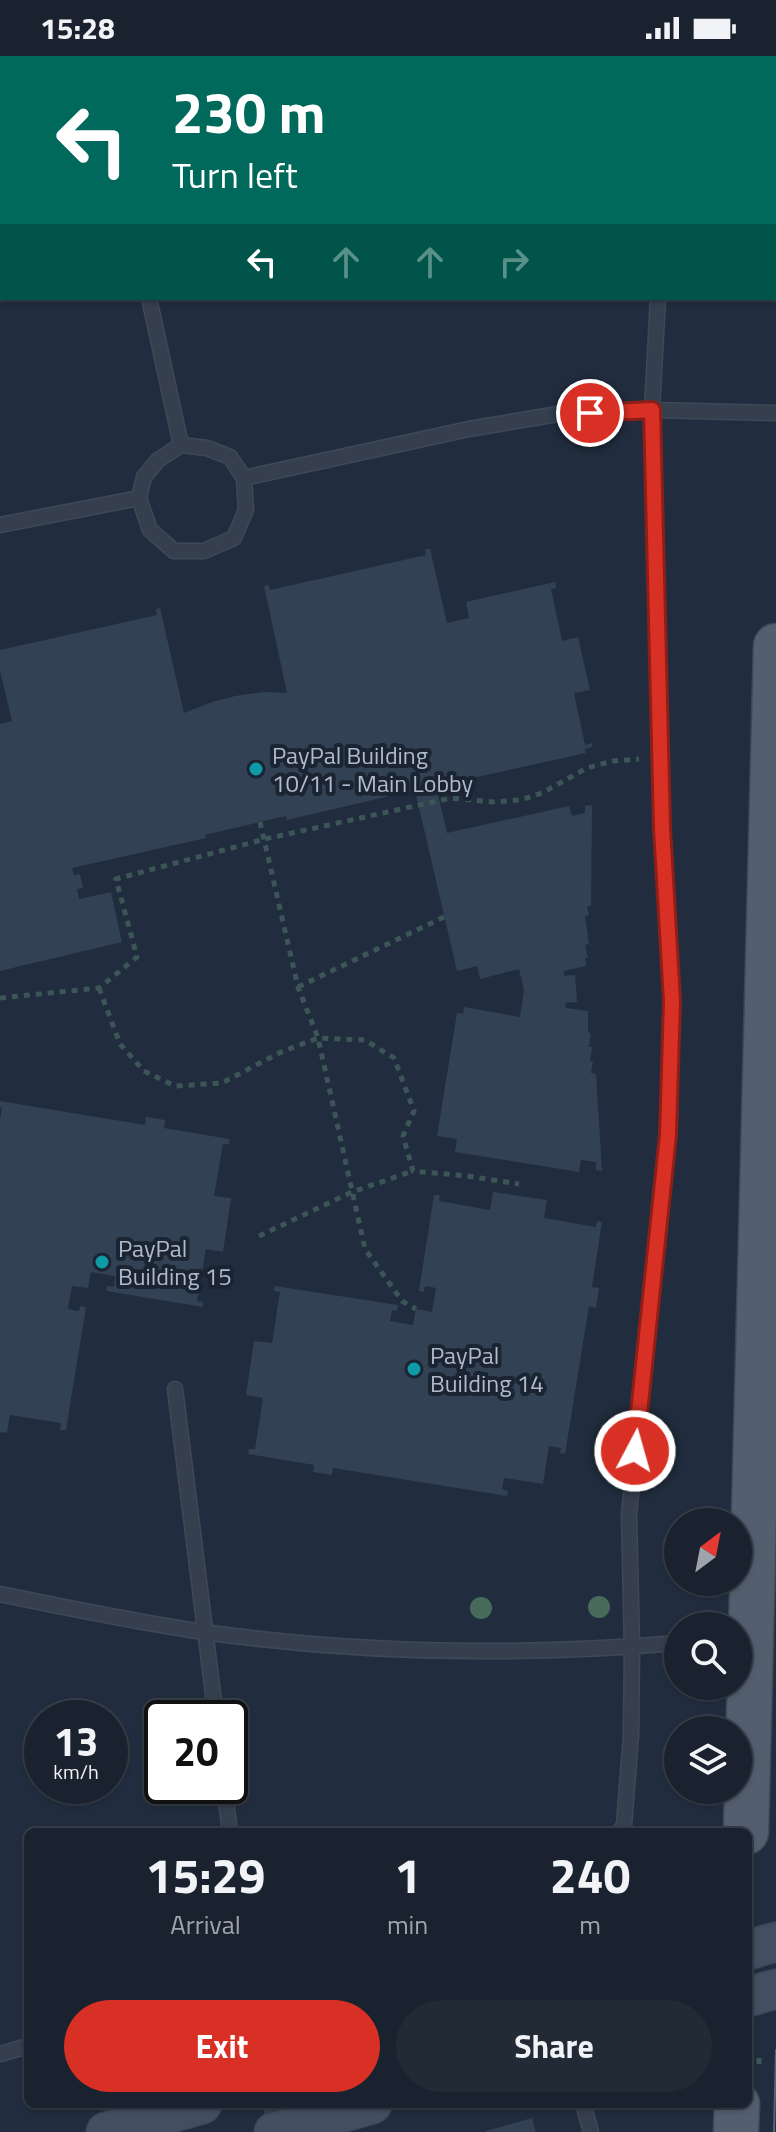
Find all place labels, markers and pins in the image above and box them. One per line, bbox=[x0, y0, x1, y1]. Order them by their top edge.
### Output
pin bbox=[556, 379, 624, 447]
place label: PayPal Building 10/11 - Main Lobby bbox=[272, 737, 473, 801]
marker: PayPal Building 10/11 - Main Lobby bbox=[247, 760, 265, 778]
place label: PayPal Building 15 bbox=[118, 1230, 232, 1294]
marker: PayPal Building 15 bbox=[93, 1253, 111, 1271]
place label: PayPal Building 14 bbox=[430, 1337, 544, 1401]
marker: PayPal Building 14 bbox=[405, 1360, 423, 1378]

